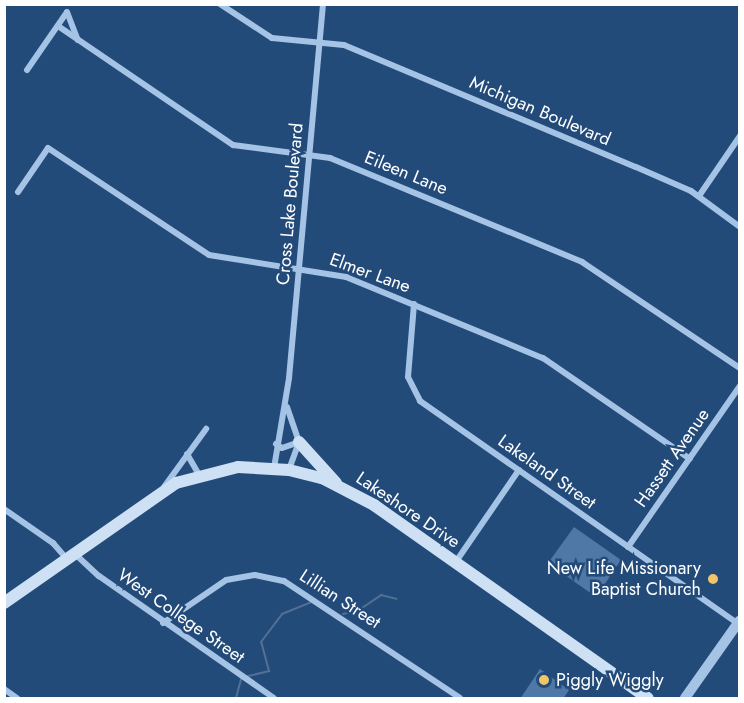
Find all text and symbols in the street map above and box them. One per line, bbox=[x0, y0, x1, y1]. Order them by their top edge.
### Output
street label: Michigan Boulevard bbox=[466, 72, 614, 150]
street label: Cross Lake Boulevard bbox=[272, 122, 308, 286]
street label: Eileen Lane bbox=[361, 147, 451, 199]
street label: Elmer Lane bbox=[327, 248, 413, 298]
street label: Hassett Avenue bbox=[630, 405, 714, 511]
street label: Lakeland Street bbox=[494, 430, 600, 514]
street label: Lakeshore Drive bbox=[352, 467, 464, 553]
place label: New Life Missionary Baptist Church bbox=[547, 558, 701, 600]
street label: West College Street bbox=[113, 564, 249, 668]
street label: Lillian Street bbox=[295, 565, 385, 633]
marker: New Life Missionary Baptist Church bbox=[706, 572, 720, 586]
place label: Piggly Wiggly bbox=[556, 669, 664, 691]
marker: Piggly Wiggly bbox=[537, 673, 551, 687]

